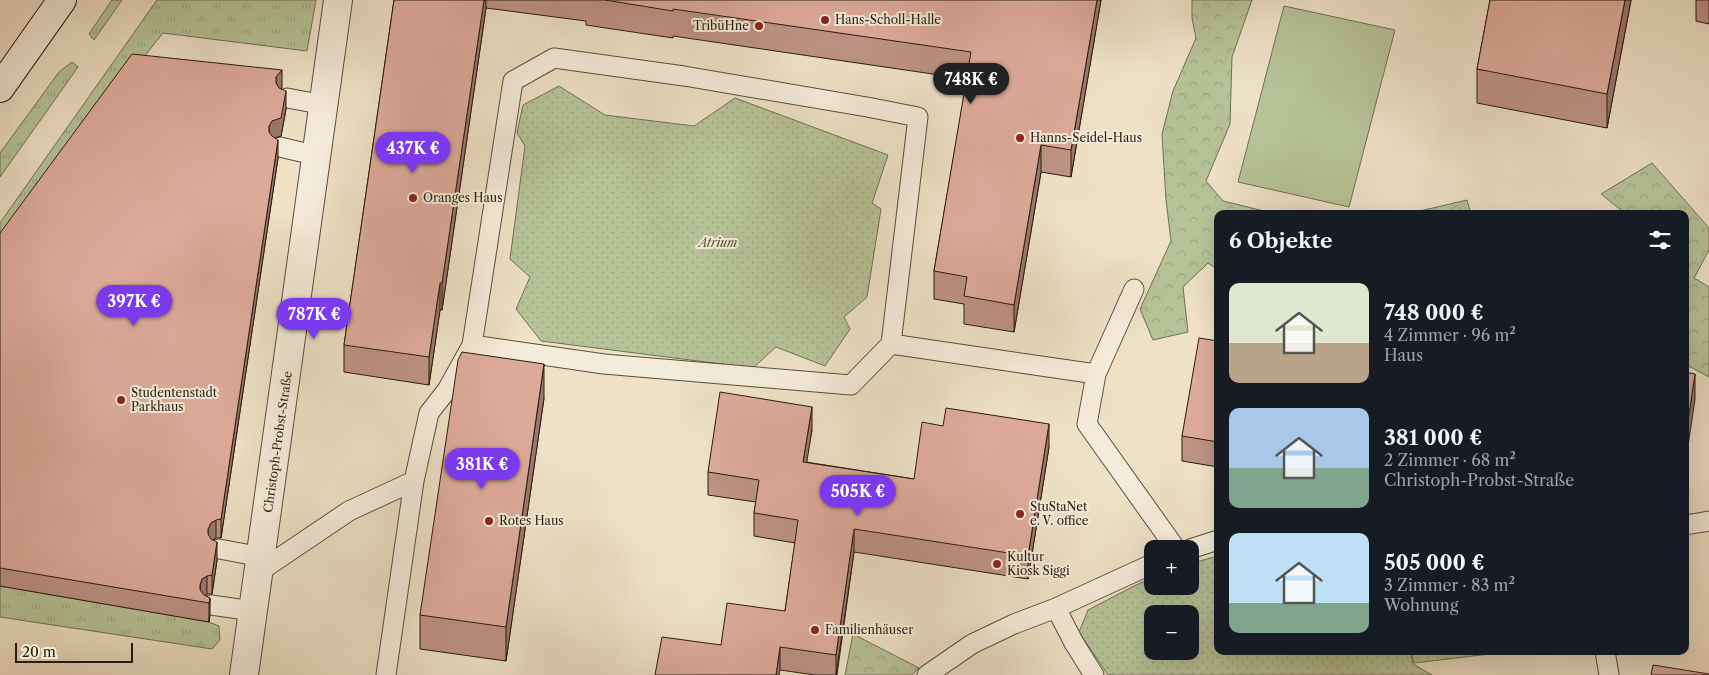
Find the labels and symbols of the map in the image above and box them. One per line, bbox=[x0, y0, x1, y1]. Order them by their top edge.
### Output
place label: Hans-Scholl-Halle bbox=[835, 12, 941, 27]
marker: Hans-Scholl-Halle bbox=[819, 14, 831, 26]
place label: TribüHne bbox=[693, 18, 749, 33]
marker: TribüHne bbox=[753, 20, 765, 32]
pin: 748K € bbox=[930, 62, 1012, 105]
place label: Hanns-Seidel-Haus bbox=[1030, 130, 1142, 145]
pin: 437K € bbox=[372, 132, 454, 174]
marker: Hanns-Seidel-Haus bbox=[1014, 132, 1026, 144]
place label: Oranges Haus bbox=[423, 190, 502, 205]
marker: Oranges Haus bbox=[407, 192, 419, 204]
park label: Atrium bbox=[697, 235, 737, 250]
pin: 397K € bbox=[93, 284, 175, 327]
pin: 787K € bbox=[273, 298, 355, 340]
street label: Christoph-Probst-Straße bbox=[260, 370, 295, 514]
place label: Studentenstadt Parkhaus bbox=[131, 385, 218, 414]
marker: Studentenstadt Parkhaus bbox=[115, 394, 127, 406]
pin: 381K € bbox=[441, 448, 523, 490]
pin: 505K € bbox=[817, 474, 899, 517]
place label: StuStaNet e. V. office bbox=[1030, 499, 1089, 528]
marker: StuStaNet e. V. office bbox=[1014, 508, 1026, 520]
place label: Rotes Haus bbox=[499, 513, 564, 528]
marker: Rotes Haus bbox=[483, 515, 495, 527]
place label: Kultur Kiosk Siggi bbox=[1007, 549, 1070, 578]
marker: Kultur Kiosk Siggi bbox=[991, 558, 1003, 570]
place label: Familienhäuser bbox=[825, 622, 913, 637]
marker: Familienhäuser bbox=[809, 624, 821, 636]
scale bar bbox=[15, 640, 132, 663]

